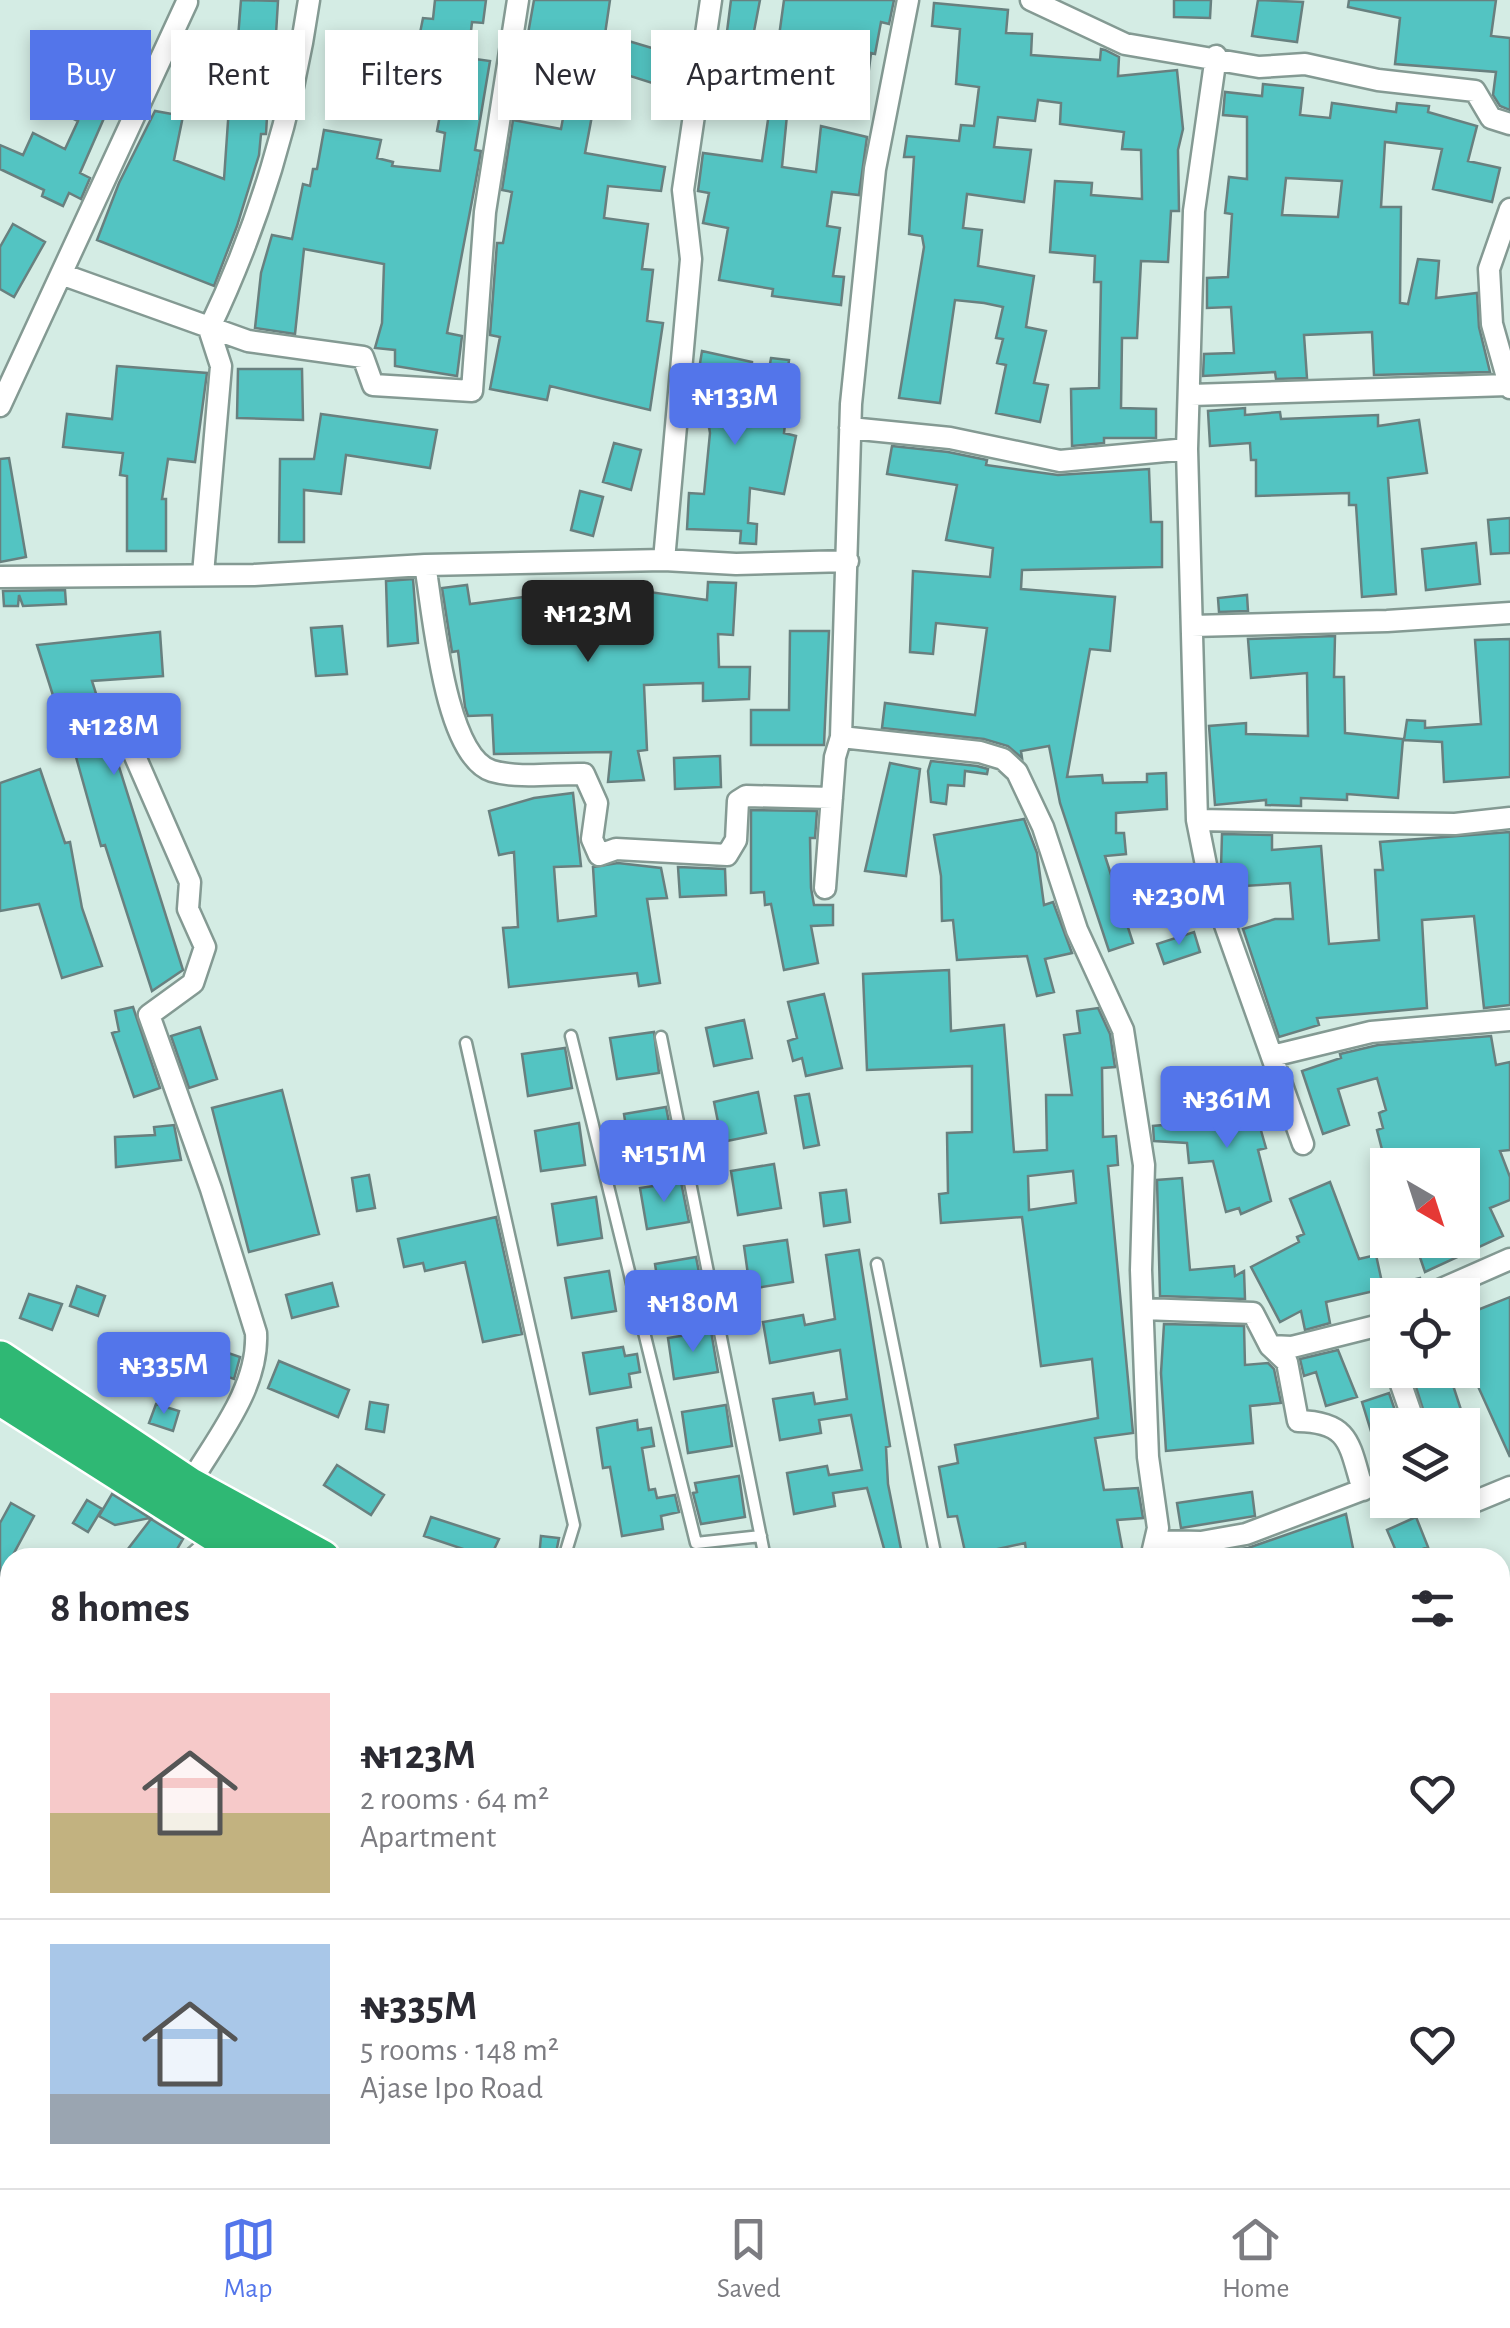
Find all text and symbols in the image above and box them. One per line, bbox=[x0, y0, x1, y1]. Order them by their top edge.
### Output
chip: Buy bbox=[30, 30, 151, 120]
chip: Rent bbox=[171, 30, 305, 120]
chip: Filters bbox=[325, 30, 478, 120]
chip: New bbox=[498, 30, 631, 120]
chip: Apartment bbox=[651, 30, 870, 120]
pin: ₦133M bbox=[665, 363, 805, 448]
text: ₦133M bbox=[691, 379, 779, 411]
pin: ₦123M bbox=[518, 580, 658, 665]
text: ₦123M bbox=[544, 596, 632, 628]
pin: ₦128M bbox=[44, 693, 184, 778]
text: ₦128M bbox=[69, 709, 159, 741]
pin: ₦230M bbox=[1109, 863, 1249, 948]
text: ₦230M bbox=[1132, 879, 1226, 911]
pin: ₦361M bbox=[1157, 1066, 1297, 1151]
text: ₦361M bbox=[1183, 1082, 1271, 1114]
pin: ₦151M bbox=[594, 1120, 734, 1205]
text: ₦151M bbox=[622, 1136, 706, 1168]
north arrow bbox=[1370, 1148, 1480, 1258]
map controls bbox=[1370, 1148, 1480, 1518]
pin: ₦180M bbox=[623, 1270, 763, 1355]
button: locate bbox=[1370, 1278, 1480, 1388]
text: ₦180M bbox=[647, 1286, 739, 1318]
pin: ₦335M bbox=[94, 1332, 234, 1417]
text: ₦335M bbox=[119, 1348, 209, 1380]
button: layers bbox=[1370, 1408, 1480, 1518]
icon: filters bbox=[1405, 1581, 1460, 1636]
text: 8 homes bbox=[50, 1587, 190, 1629]
icon: home bbox=[130, 1733, 250, 1853]
text: ₦123M bbox=[360, 1734, 476, 1776]
icon: heart bbox=[1405, 1766, 1460, 1821]
text: 2 rooms · 64 m² bbox=[360, 1783, 549, 1815]
text: Apartment bbox=[360, 1821, 496, 1853]
icon: home bbox=[130, 1984, 250, 2104]
text: ₦335M bbox=[360, 1985, 477, 2027]
icon: heart bbox=[1405, 2017, 1460, 2072]
text: 5 rooms · 148 m² bbox=[360, 2034, 559, 2066]
text: Ajase Ipo Road bbox=[360, 2072, 543, 2104]
tab: Map bbox=[221, 2212, 276, 2306]
tab: Saved bbox=[717, 2212, 781, 2306]
tab: Home bbox=[1222, 2212, 1289, 2306]

